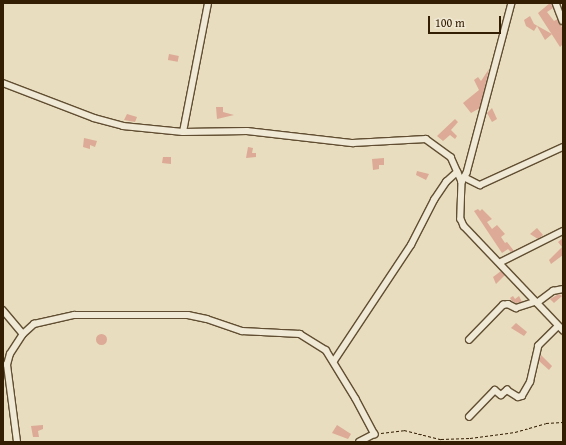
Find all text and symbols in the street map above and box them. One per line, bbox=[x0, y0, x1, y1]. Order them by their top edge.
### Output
scale bar bbox=[430, 8, 503, 34]
text: 100 m bbox=[435, 14, 465, 31]

